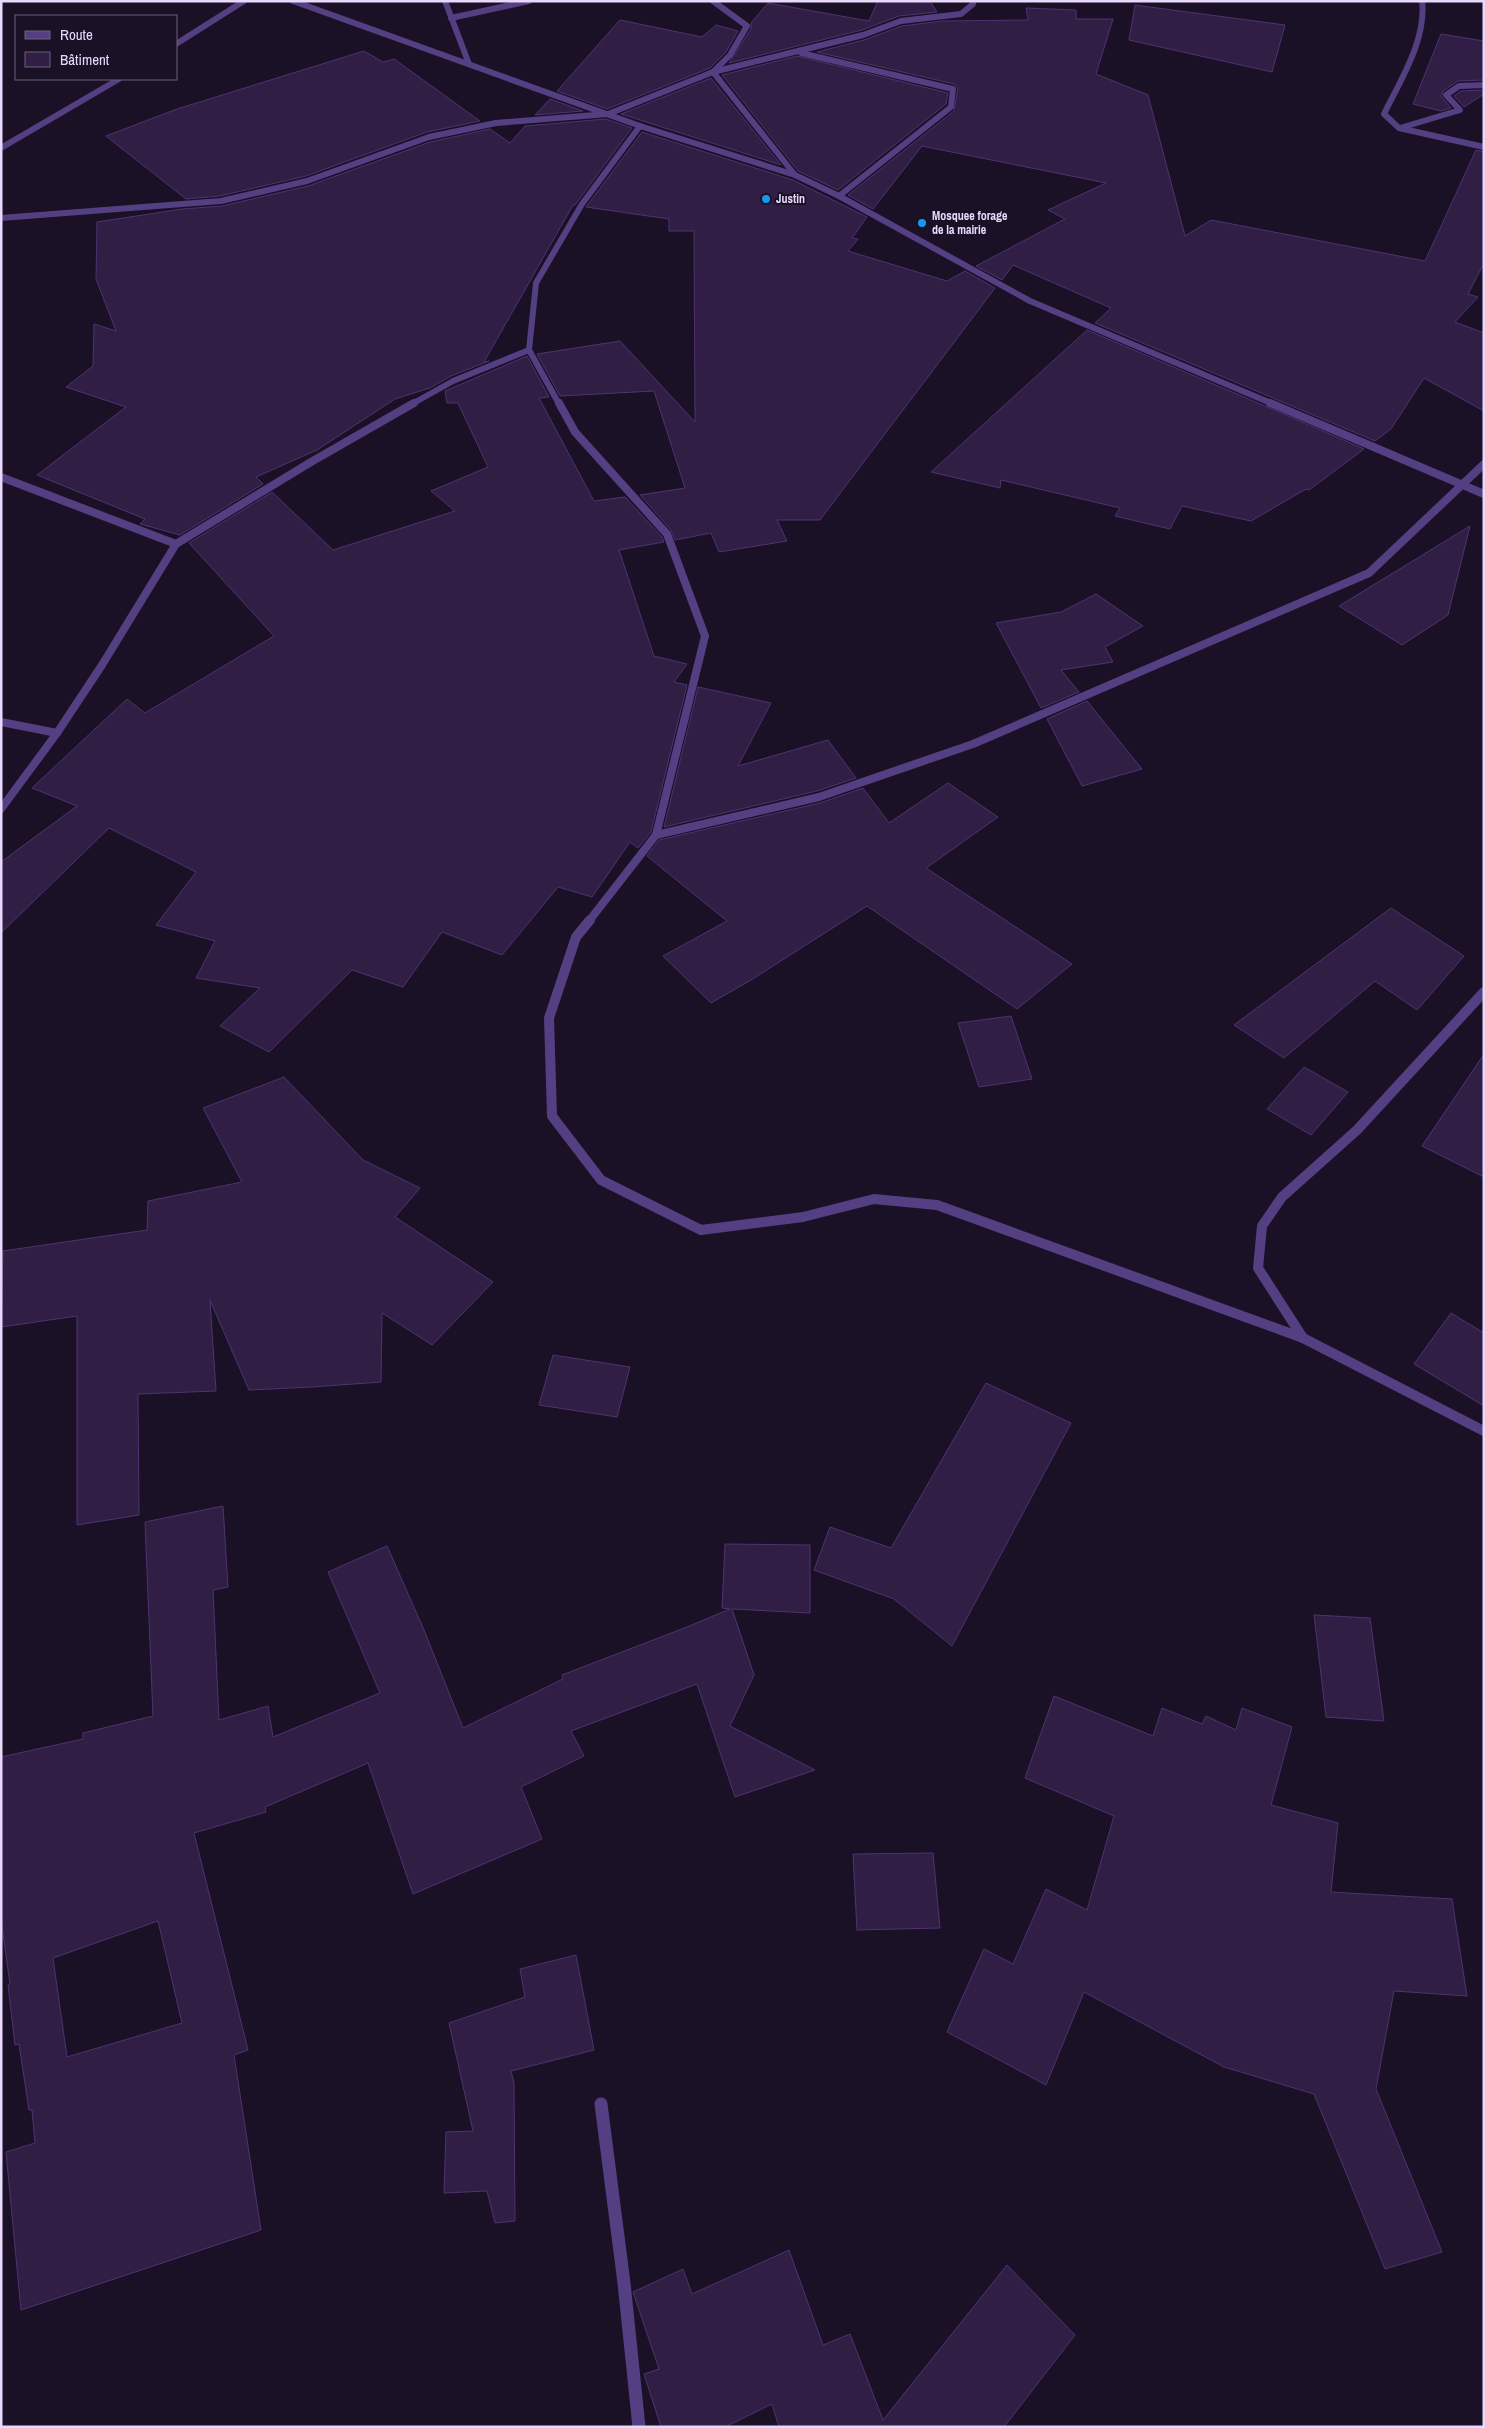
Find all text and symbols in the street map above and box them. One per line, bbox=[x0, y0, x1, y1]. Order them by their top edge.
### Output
legend bbox=[15, 15, 178, 80]
text: Route bbox=[60, 24, 93, 45]
text: Bâtiment bbox=[60, 49, 110, 70]
place label: Justin bbox=[776, 191, 805, 207]
marker: Justin bbox=[760, 193, 772, 205]
place label: Mosquee forage de la mairie bbox=[932, 208, 1008, 238]
marker: Mosquee forage de la mairie bbox=[916, 217, 928, 229]

